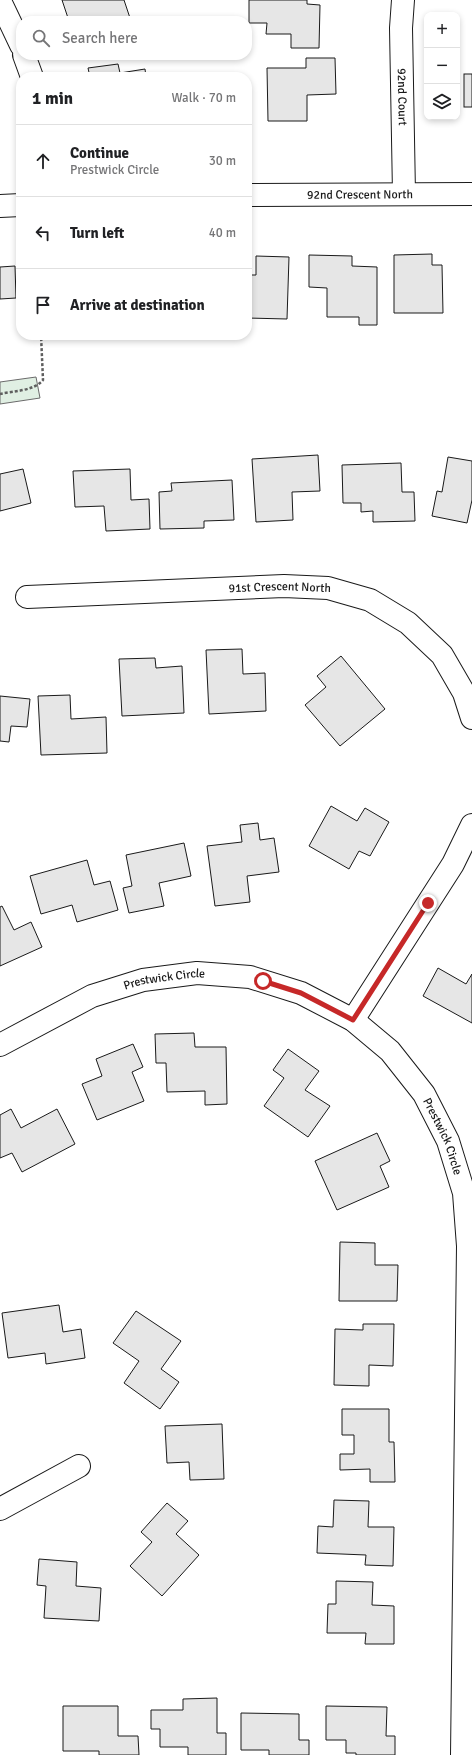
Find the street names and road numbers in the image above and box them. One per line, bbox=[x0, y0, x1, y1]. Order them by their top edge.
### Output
street label: 92nd Court bbox=[394, 68, 410, 126]
street label: 92nd Crescent North bbox=[307, 187, 413, 202]
street label: 91st Crescent North bbox=[228, 578, 331, 596]
street label: Prestwick Circle bbox=[122, 965, 206, 993]
street label: Prestwick Circle bbox=[420, 1095, 466, 1177]

